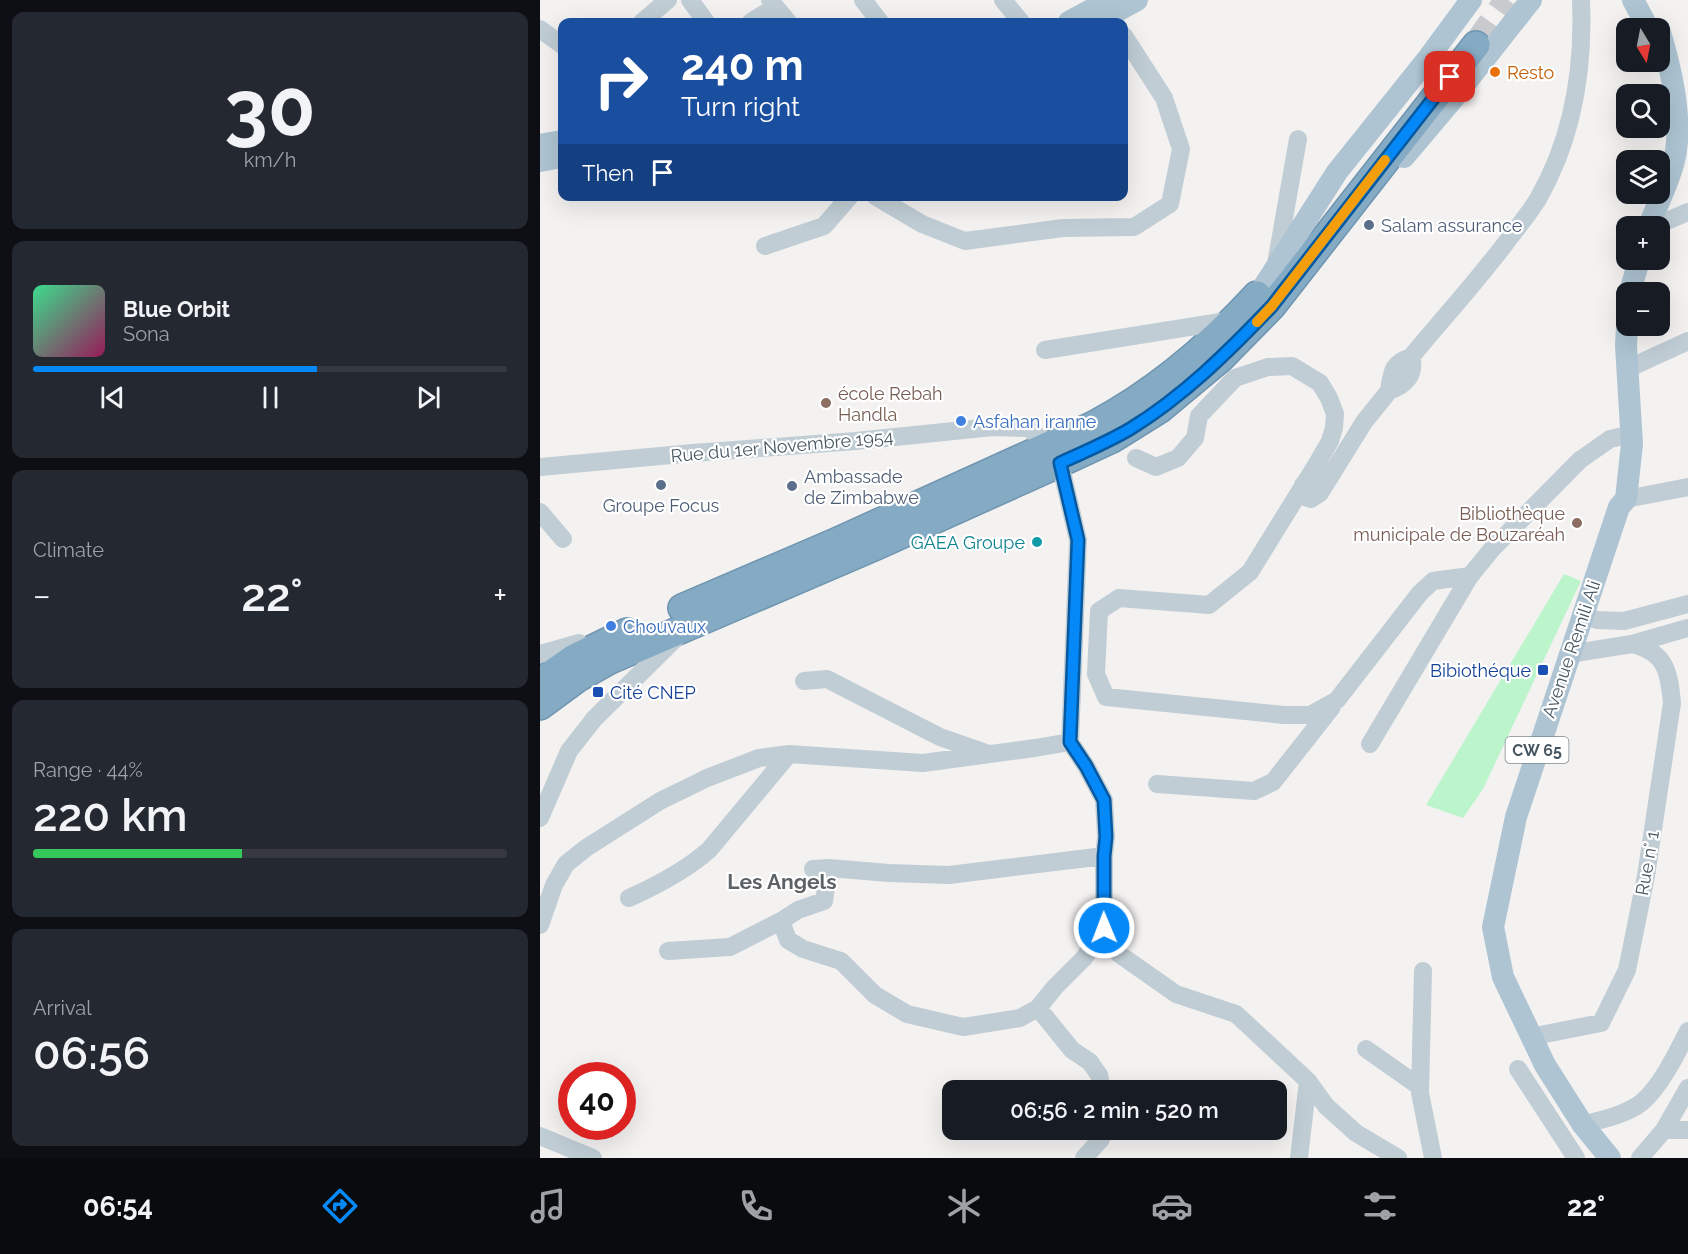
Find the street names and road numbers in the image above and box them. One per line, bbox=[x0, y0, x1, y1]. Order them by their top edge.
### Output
street label: Rue du 1er Novembre 1954 bbox=[670, 426, 894, 466]
street label: Avenue Remili Ali bbox=[1538, 577, 1604, 721]
road number: CW 65 bbox=[1506, 737, 1568, 763]
street label: Rue n° 1 bbox=[1631, 829, 1663, 897]

